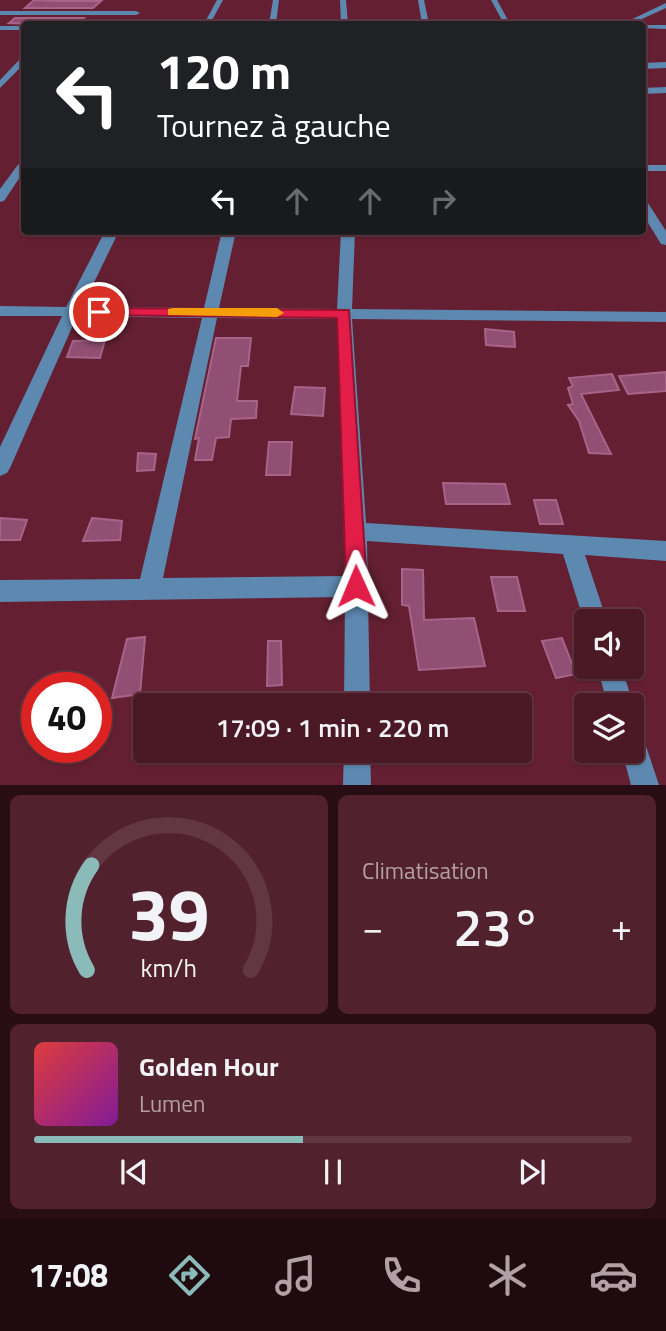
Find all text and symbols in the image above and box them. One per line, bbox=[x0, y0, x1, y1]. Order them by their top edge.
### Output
text: 120 m bbox=[157, 33, 291, 108]
icon: left bbox=[42, 49, 133, 140]
text: Tournez à gauche bbox=[157, 101, 391, 149]
icon: left bbox=[205, 182, 243, 220]
icon: ahead bbox=[278, 182, 316, 220]
icon: ahead bbox=[351, 182, 389, 220]
icon: right bbox=[424, 182, 462, 220]
pin bbox=[69, 282, 129, 342]
icon: arrive bbox=[80, 293, 118, 331]
position arrow bbox=[319, 549, 393, 623]
map controls bbox=[574, 609, 644, 763]
button: sound bbox=[574, 609, 644, 679]
speed limit sign: 40 bbox=[21, 672, 112, 763]
button: layers bbox=[574, 693, 644, 763]
text: 17:09 · 1 min · 220 m bbox=[216, 708, 449, 747]
text: Climatisation bbox=[362, 853, 489, 888]
text: 39 bbox=[128, 859, 210, 969]
text: 23° bbox=[453, 887, 541, 966]
text: − bbox=[362, 898, 383, 956]
text: + bbox=[611, 898, 632, 956]
text: km/h bbox=[141, 949, 197, 987]
text: Golden Hour bbox=[139, 1047, 279, 1086]
text: Lumen bbox=[139, 1086, 205, 1121]
icon: previous bbox=[115, 1153, 153, 1191]
icon: pause bbox=[314, 1153, 352, 1191]
icon: next bbox=[513, 1153, 551, 1191]
text: 17:08 bbox=[28, 1251, 108, 1299]
icon: directions bbox=[165, 1251, 214, 1300]
icon: music bbox=[271, 1251, 320, 1300]
icon: phone bbox=[377, 1251, 426, 1300]
icon: climate bbox=[483, 1251, 532, 1300]
icon: car bbox=[589, 1251, 638, 1300]

